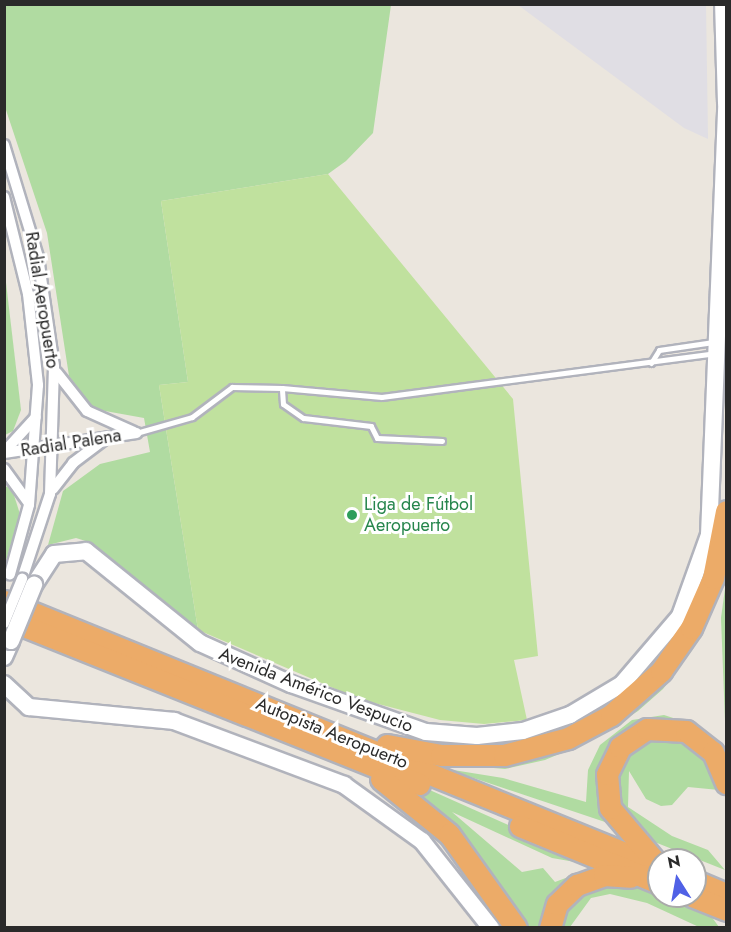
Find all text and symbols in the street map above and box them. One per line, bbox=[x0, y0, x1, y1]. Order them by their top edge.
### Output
street label: Radial Aeropuerto bbox=[21, 230, 63, 370]
street label: Radial Palena bbox=[19, 424, 123, 462]
place label: Liga de Fútbol Aeropuerto bbox=[364, 494, 473, 536]
marker: Liga de Fútbol Aeropuerto bbox=[345, 508, 359, 522]
street label: Avenida Américo Vespucio bbox=[216, 643, 416, 737]
street label: Autopista Aeropuerto bbox=[253, 693, 411, 773]
north arrow bbox=[647, 848, 707, 908]
text: N bbox=[665, 849, 682, 874]

